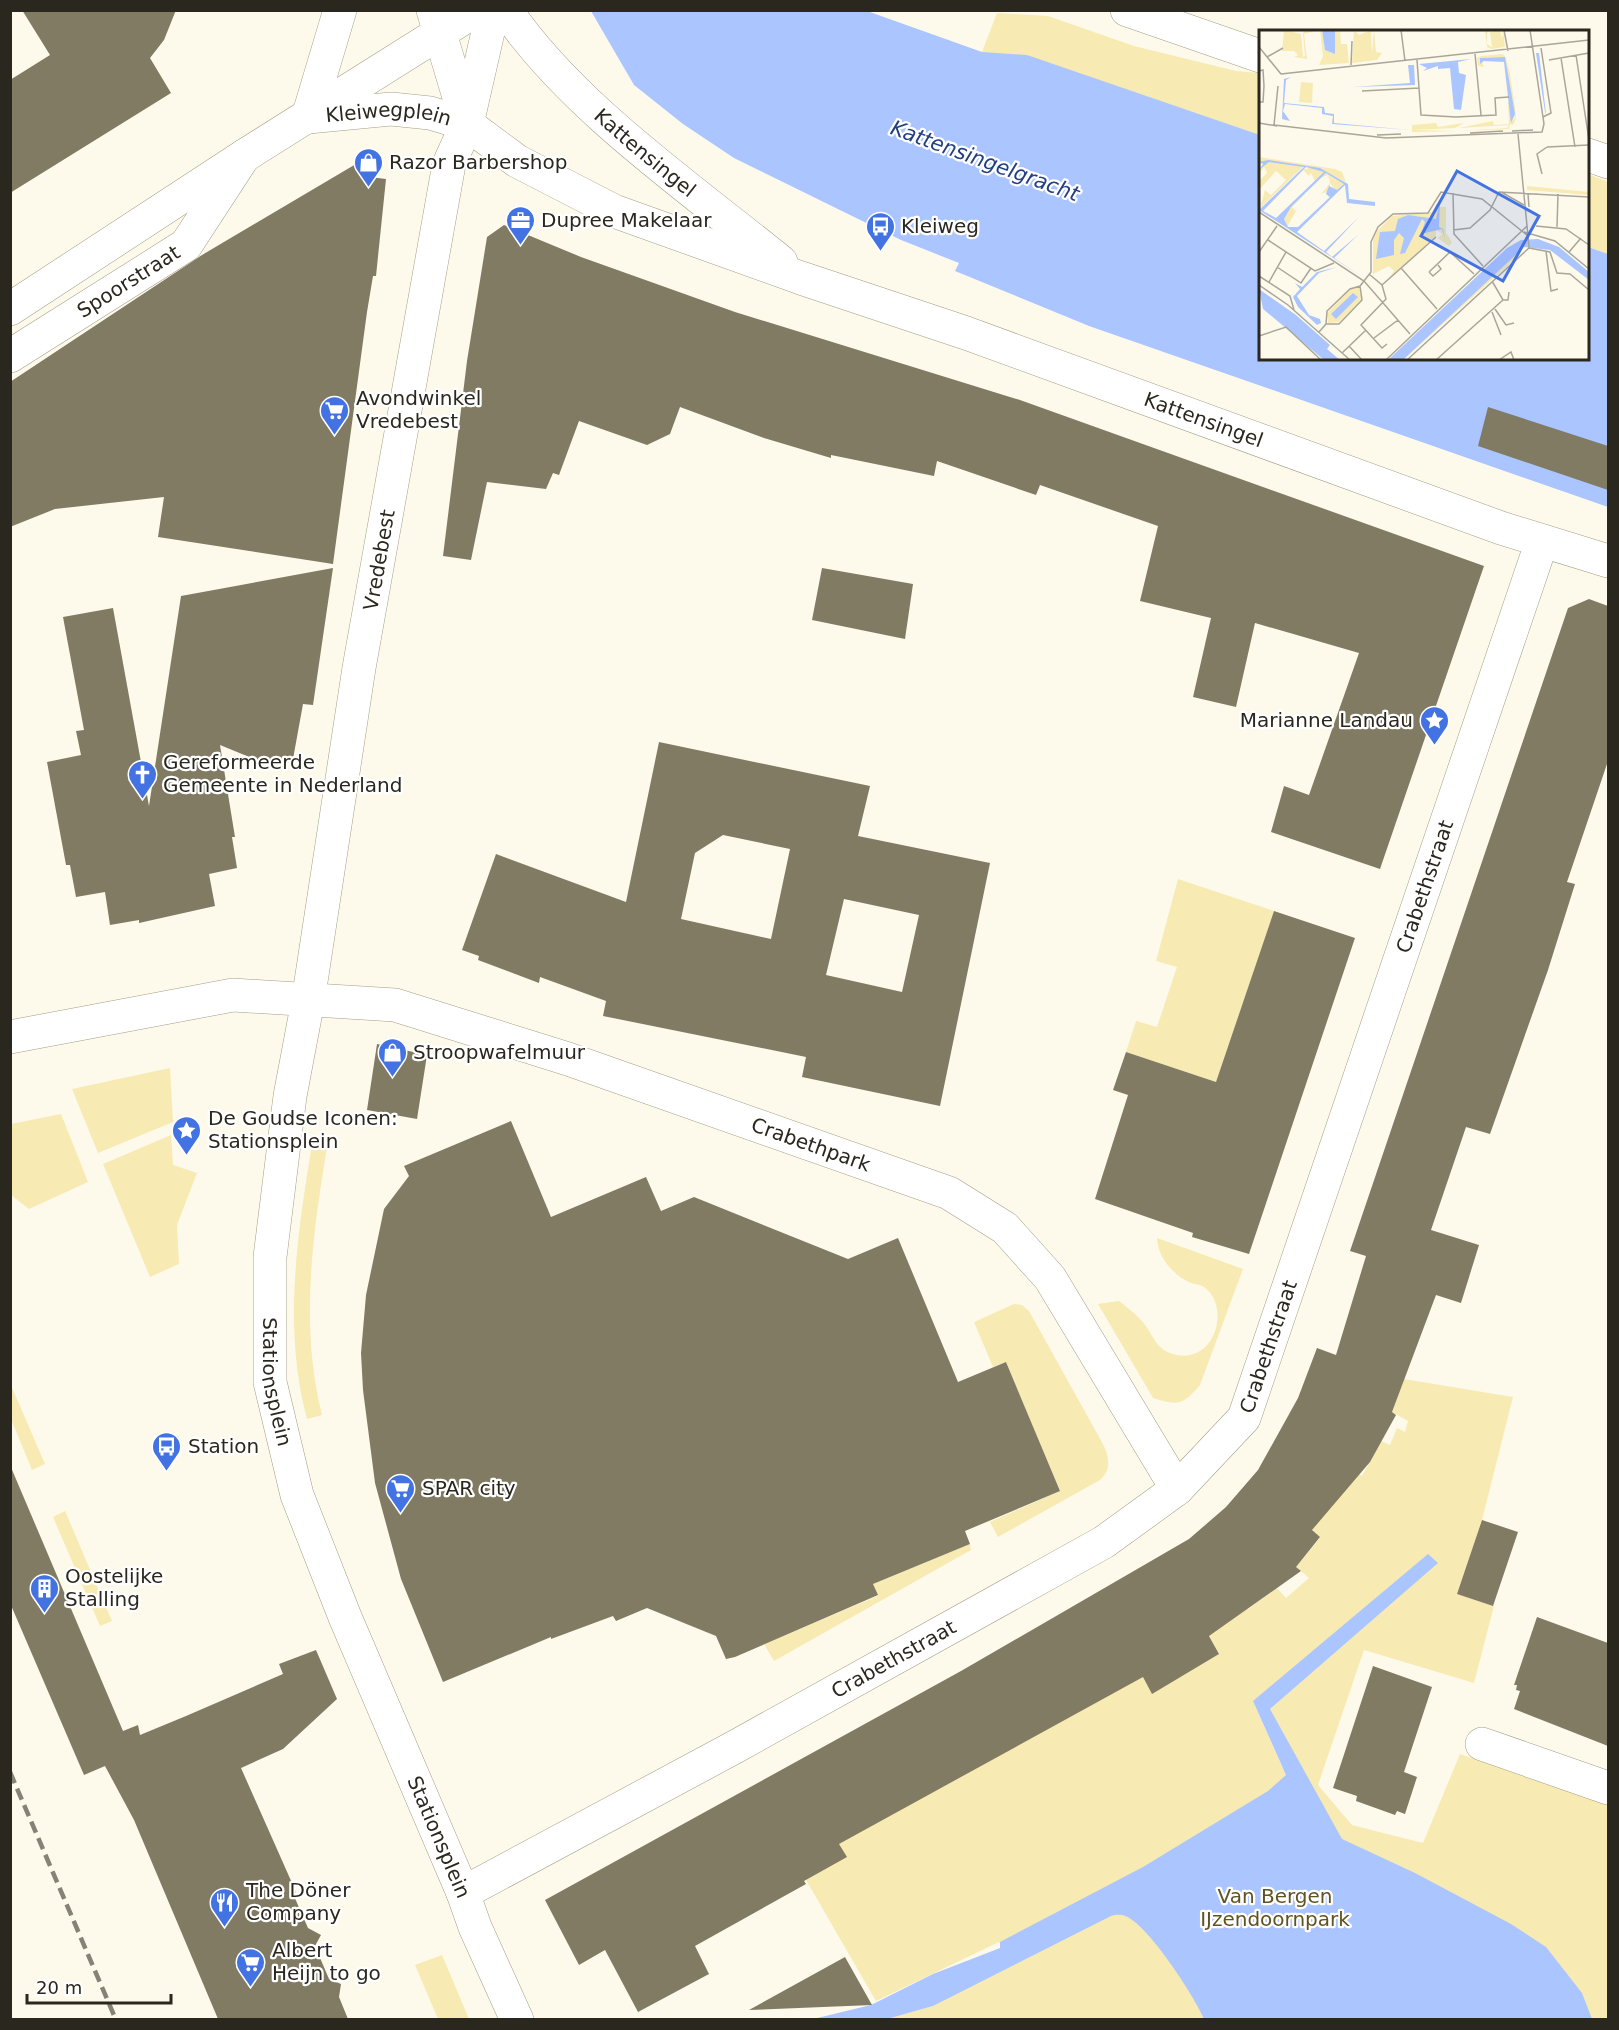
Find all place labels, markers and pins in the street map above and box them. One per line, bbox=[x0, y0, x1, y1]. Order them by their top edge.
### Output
shop icon: Razor Barbershop bbox=[352, 146, 384, 188]
place label: Razor Barbershop bbox=[389, 150, 567, 174]
office icon: Dupree Makelaar bbox=[504, 204, 536, 246]
place label: Dupree Makelaar bbox=[541, 208, 712, 232]
bus stop icon: Kleiweg bbox=[864, 210, 896, 252]
place label: Kleiweg bbox=[901, 214, 979, 238]
place label: Avondwinkel Vredebest bbox=[356, 386, 481, 433]
supermarket icon: Avondwinkel Vredebest bbox=[319, 394, 351, 436]
place icon: Marianne Landau bbox=[1418, 704, 1450, 746]
place label: Marianne Landau bbox=[1240, 708, 1413, 732]
place label: Gereformeerde Gemeente in Nederland bbox=[163, 750, 402, 797]
church icon: Gereformeerde Gemeente in Nederland bbox=[126, 758, 158, 800]
shop icon: Stroopwafelmuur bbox=[376, 1036, 408, 1078]
place label: Stroopwafelmuur bbox=[413, 1040, 586, 1064]
place label: De Goudse Iconen: Stationsplein bbox=[208, 1106, 398, 1153]
place icon: De Goudse Iconen: Stationsplein bbox=[171, 1114, 203, 1156]
bus stop icon: Station bbox=[151, 1430, 183, 1472]
place label: Station bbox=[188, 1434, 259, 1458]
supermarket icon: SPAR city bbox=[385, 1472, 417, 1514]
place label: SPAR city bbox=[422, 1476, 516, 1500]
place label: Oostelijke Stalling bbox=[65, 1564, 163, 1611]
building icon: Oostelijke Stalling bbox=[28, 1572, 60, 1614]
place label: The Döner Company bbox=[245, 1878, 351, 1925]
restaurant icon: The Döner Company bbox=[209, 1886, 241, 1928]
place label: Albert Heijn to go bbox=[272, 1938, 381, 1985]
supermarket icon: Albert Heijn to go bbox=[235, 1946, 267, 1988]

